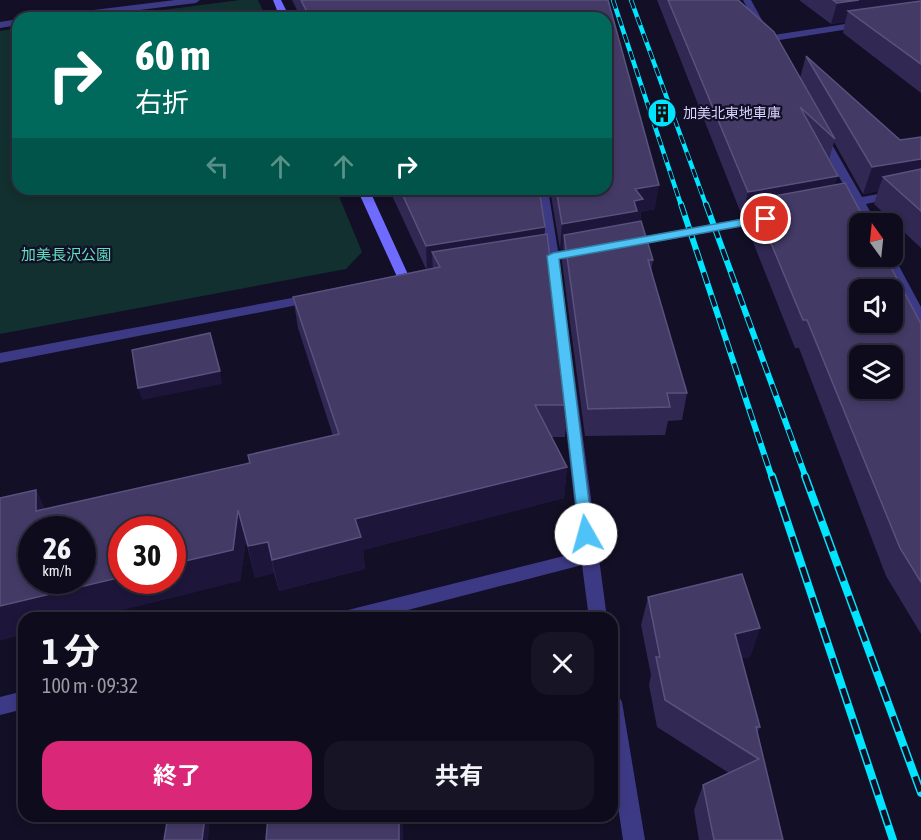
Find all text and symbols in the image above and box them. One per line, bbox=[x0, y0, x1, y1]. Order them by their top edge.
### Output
text: 60 m bbox=[135, 31, 210, 79]
icon: right bbox=[36, 36, 114, 114]
text: 右折 bbox=[135, 87, 189, 118]
building icon: 加美北東地車庫 bbox=[646, 97, 678, 129]
place label: 加美北東地車庫 bbox=[683, 105, 781, 121]
icon: left bbox=[201, 150, 234, 183]
icon: ahead bbox=[264, 150, 297, 183]
icon: ahead bbox=[327, 150, 360, 183]
icon: right bbox=[390, 150, 423, 183]
pin bbox=[740, 193, 791, 244]
icon: arrive bbox=[749, 202, 782, 235]
north arrow bbox=[849, 213, 903, 267]
map controls bbox=[849, 213, 903, 399]
park label: 加美長沢公園 bbox=[21, 246, 111, 263]
button: sound bbox=[849, 279, 903, 333]
button: layers bbox=[849, 345, 903, 399]
position arrow bbox=[554, 502, 618, 566]
speed limit sign: 30 bbox=[108, 516, 186, 594]
text: 26 bbox=[43, 531, 71, 565]
text: km/h bbox=[42, 562, 72, 579]
text: 1 分 bbox=[42, 630, 100, 672]
button: close bbox=[531, 632, 594, 695]
text: 100 m · 09:32 bbox=[42, 674, 138, 697]
button: 終了 bbox=[42, 741, 312, 810]
button: 共有 bbox=[324, 741, 594, 810]

